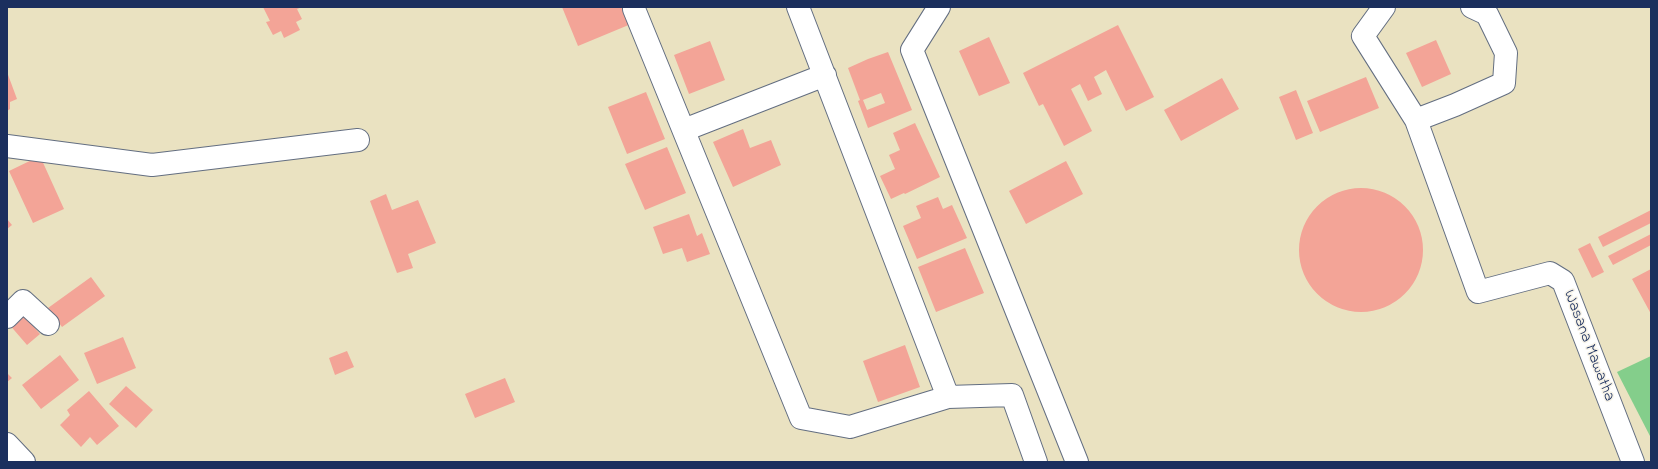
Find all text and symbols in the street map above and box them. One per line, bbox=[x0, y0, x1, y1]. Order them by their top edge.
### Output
street label: Wasana Mawatha bbox=[1558, 288, 1618, 404]

